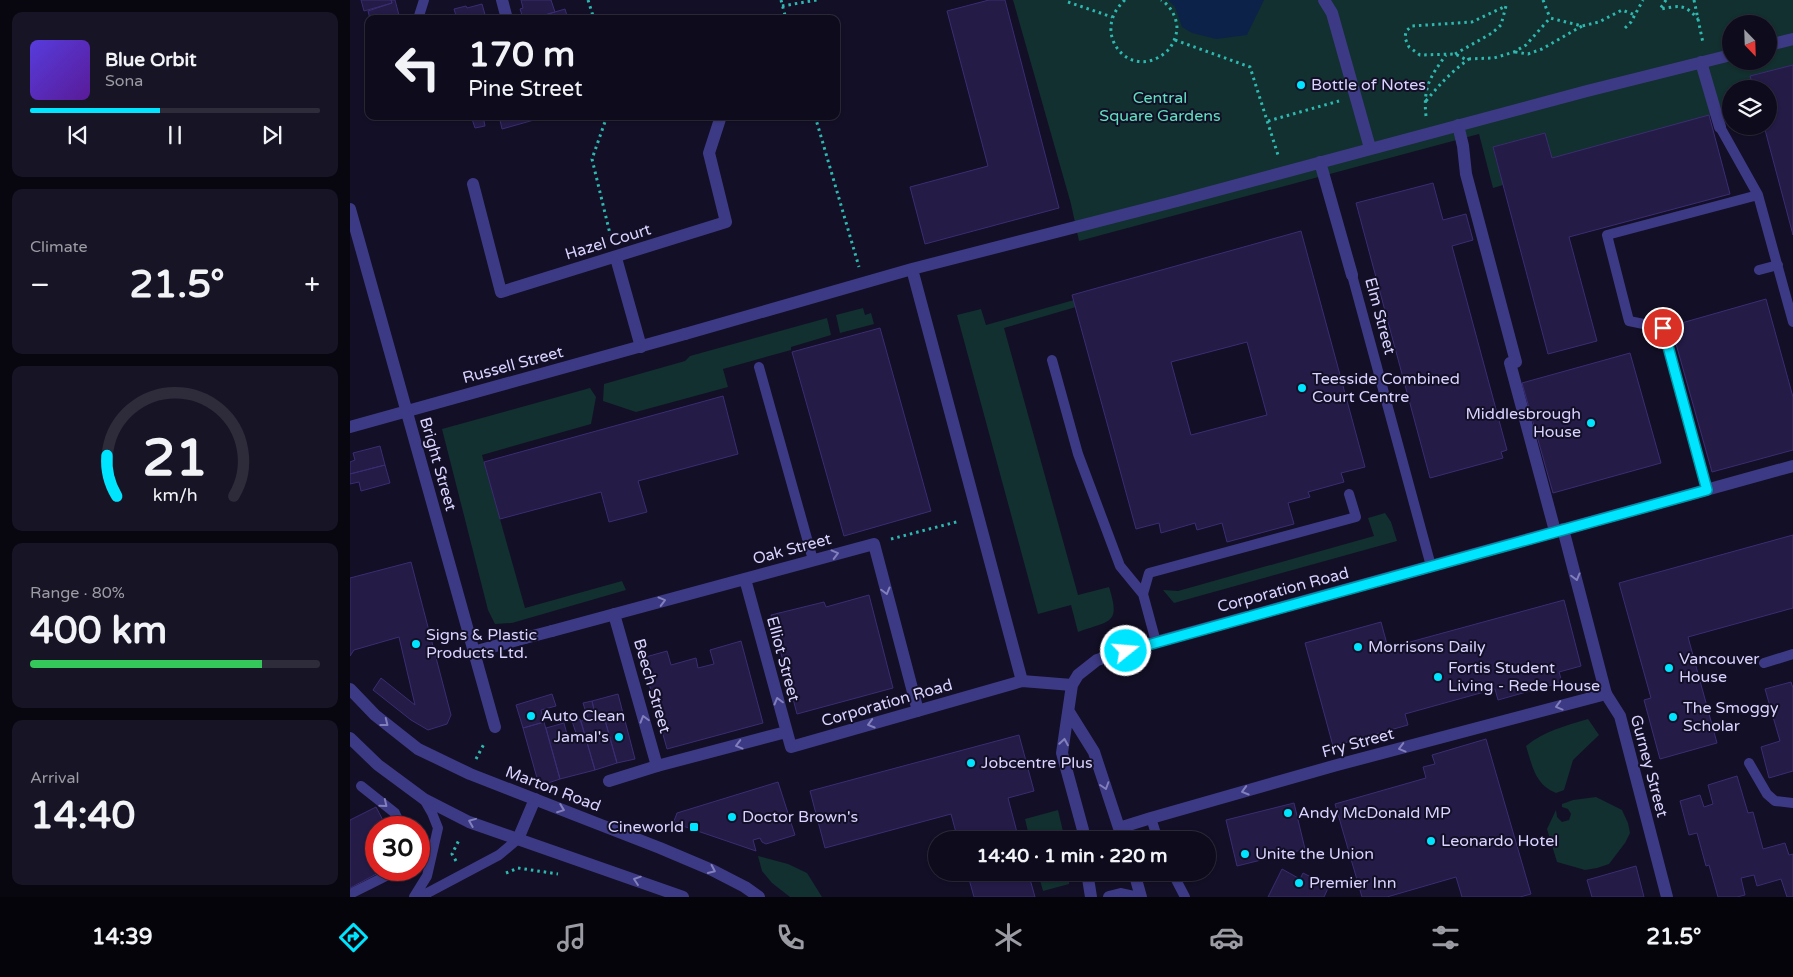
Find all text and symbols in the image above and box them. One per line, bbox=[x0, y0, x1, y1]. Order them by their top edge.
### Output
north arrow bbox=[1722, 15, 1778, 70]
map controls bbox=[1722, 15, 1777, 135]
text: 170 m bbox=[468, 34, 575, 76]
icon: left bbox=[385, 35, 450, 100]
text: Blue Orbit bbox=[105, 49, 197, 71]
text: Sona bbox=[105, 71, 143, 91]
place label: Bottle of Notes bbox=[1311, 75, 1426, 95]
text: Pine Street bbox=[468, 76, 583, 102]
marker: Bottle of Notes bbox=[1295, 79, 1307, 91]
button: layers bbox=[1722, 80, 1777, 135]
park label: Central Square Gardens bbox=[1099, 88, 1221, 126]
icon: previous bbox=[64, 121, 92, 149]
icon: pause bbox=[161, 121, 189, 149]
icon: next bbox=[258, 121, 286, 149]
street label: Hazel Court bbox=[563, 219, 653, 265]
text: Climate bbox=[30, 237, 88, 257]
text: 21.5° bbox=[130, 262, 225, 308]
text: − bbox=[30, 268, 50, 302]
text: + bbox=[304, 268, 320, 302]
street label: Elm Street bbox=[1360, 275, 1400, 357]
pin bbox=[1642, 307, 1684, 349]
icon: arrive bbox=[1649, 314, 1677, 342]
street label: Russell Street bbox=[460, 342, 566, 388]
place label: Teesside Combined Court Centre bbox=[1312, 369, 1460, 407]
marker: Teesside Combined Court Centre bbox=[1296, 382, 1308, 394]
place label: Middlesbrough House bbox=[1466, 404, 1581, 442]
street label: Bright Street bbox=[415, 415, 461, 513]
marker: Middlesbrough House bbox=[1585, 417, 1597, 429]
text: 21 bbox=[142, 427, 208, 490]
text: km/h bbox=[153, 485, 197, 506]
street label: Oak Street bbox=[751, 529, 833, 569]
one-way arrow bbox=[831, 550, 839, 560]
street label: Corporation Road bbox=[1215, 563, 1351, 617]
one-way arrow bbox=[1570, 572, 1580, 580]
text: Range · 80% bbox=[30, 583, 125, 603]
one-way arrow bbox=[881, 587, 891, 595]
one-way arrow bbox=[657, 597, 665, 607]
text: 400 km bbox=[30, 608, 167, 654]
street label: Elliot Street bbox=[762, 614, 804, 704]
position arrow bbox=[1099, 624, 1151, 676]
place label: Signs & Plastic Products Ltd. bbox=[426, 625, 537, 663]
street label: Beech Street bbox=[629, 636, 675, 736]
place label: Morrisons Daily bbox=[1368, 637, 1486, 657]
marker: Signs & Plastic Products Ltd. bbox=[410, 638, 422, 650]
marker: Morrisons Daily bbox=[1352, 641, 1364, 653]
place label: Vancouver House bbox=[1679, 649, 1760, 687]
place label: Fortis Student Living - Rede House bbox=[1448, 658, 1600, 696]
marker: Vancouver House bbox=[1663, 662, 1675, 674]
marker: Fortis Student Living - Rede House bbox=[1432, 671, 1444, 683]
street label: Corporation Road bbox=[819, 675, 955, 731]
one-way arrow bbox=[773, 697, 783, 705]
place label: The Smoggy Scholar bbox=[1683, 698, 1779, 736]
one-way arrow bbox=[1555, 701, 1563, 711]
place label: Auto Clean bbox=[541, 706, 625, 726]
marker: Auto Clean bbox=[525, 710, 537, 722]
marker: The Smoggy Scholar bbox=[1667, 711, 1679, 723]
street label: Gurney Street bbox=[1626, 713, 1672, 819]
one-way arrow bbox=[639, 715, 650, 724]
one-way arrow bbox=[379, 717, 389, 726]
one-way arrow bbox=[868, 719, 876, 729]
street label: Fry Street bbox=[1320, 724, 1396, 762]
place label: Jamal's bbox=[554, 727, 609, 747]
marker: Jamal's bbox=[613, 731, 625, 743]
one-way arrow bbox=[1058, 737, 1069, 745]
one-way arrow bbox=[735, 739, 743, 749]
one-way arrow bbox=[1397, 742, 1406, 753]
place label: Jobcentre Plus bbox=[981, 753, 1093, 773]
marker: Jobcentre Plus bbox=[965, 757, 977, 769]
street label: Marton Road bbox=[503, 762, 603, 816]
text: Arrival bbox=[30, 768, 79, 788]
one-way arrow bbox=[1099, 782, 1109, 790]
one-way arrow bbox=[1242, 786, 1250, 796]
text: 14:40 bbox=[30, 793, 135, 839]
one-way arrow bbox=[379, 799, 388, 808]
one-way arrow bbox=[556, 803, 565, 814]
place label: Andy McDonald MP bbox=[1298, 803, 1451, 823]
place label: Doctor Brown's bbox=[742, 807, 858, 827]
marker: Andy McDonald MP bbox=[1282, 807, 1294, 819]
marker: Doctor Brown's bbox=[726, 811, 738, 823]
speed limit sign: 30 bbox=[365, 816, 430, 881]
place label: Cineworld bbox=[608, 817, 684, 837]
one-way arrow bbox=[468, 818, 477, 829]
marker: Cineworld bbox=[688, 821, 700, 833]
place label: Leonardo Hotel bbox=[1441, 831, 1558, 851]
marker: Leonardo Hotel bbox=[1425, 835, 1437, 847]
place label: Unite the Union bbox=[1255, 844, 1374, 864]
text: 14:40 · 1 min · 220 m bbox=[976, 845, 1168, 867]
marker: Unite the Union bbox=[1239, 848, 1251, 860]
one-way arrow bbox=[707, 864, 716, 875]
place label: Premier Inn bbox=[1309, 873, 1396, 893]
one-way arrow bbox=[633, 876, 642, 886]
marker: Premier Inn bbox=[1293, 877, 1305, 889]
icon: directions bbox=[336, 920, 371, 955]
icon: music bbox=[554, 920, 589, 955]
icon: phone bbox=[773, 920, 808, 955]
icon: climate bbox=[991, 920, 1026, 955]
icon: car bbox=[1209, 920, 1244, 955]
icon: filters bbox=[1428, 920, 1463, 955]
text: 14:39 bbox=[92, 924, 153, 950]
text: 21.5° bbox=[1646, 924, 1701, 950]

